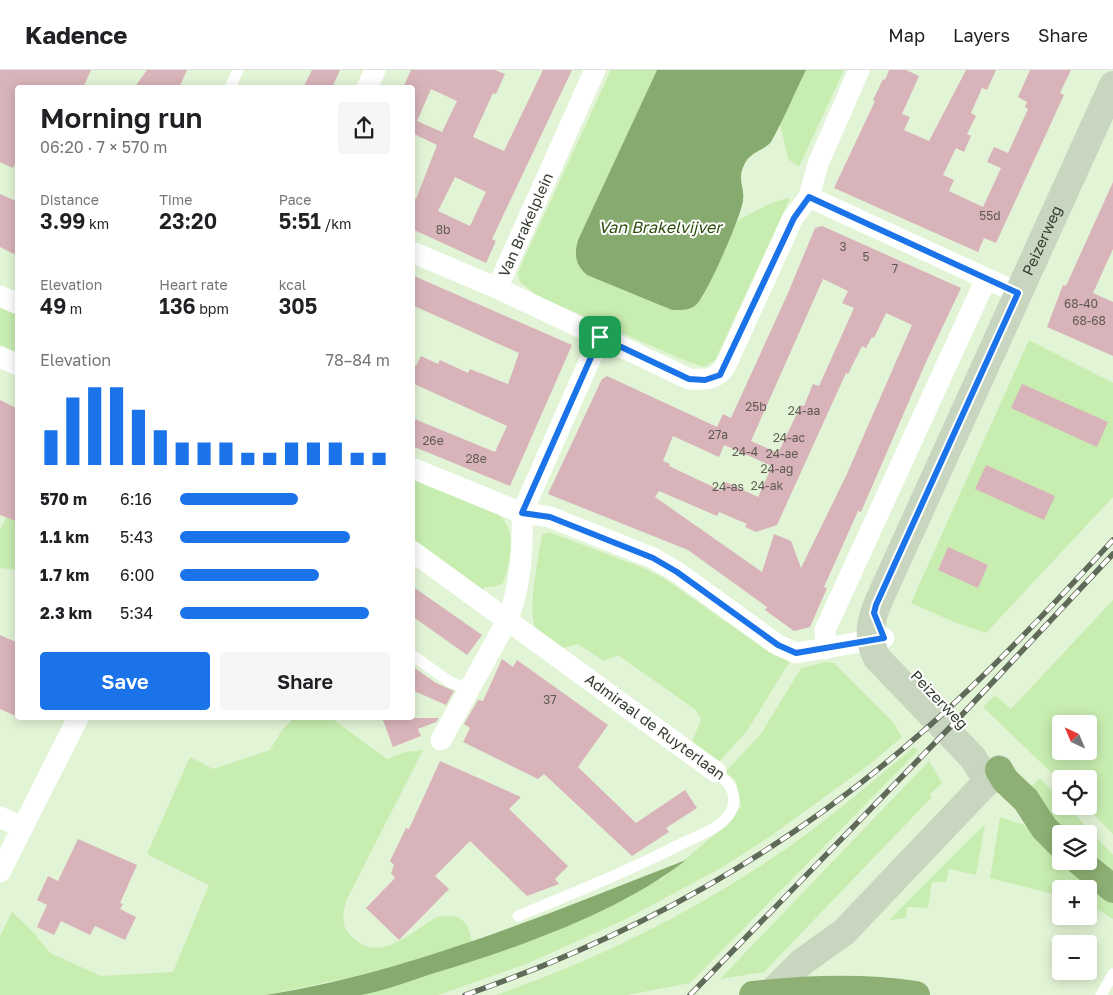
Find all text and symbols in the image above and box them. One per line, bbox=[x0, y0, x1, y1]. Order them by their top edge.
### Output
text: Kadence bbox=[25, 20, 127, 49]
text: Map bbox=[888, 24, 925, 46]
text: Layers bbox=[953, 24, 1010, 46]
text: Share bbox=[1038, 24, 1088, 46]
text: Morning run bbox=[40, 101, 203, 134]
button: share bbox=[338, 102, 390, 154]
text: 06:20 · 7 × 570 m bbox=[40, 137, 168, 157]
street label: Van Brakelplein bbox=[494, 170, 556, 280]
text: Distance bbox=[40, 191, 99, 208]
text: Time bbox=[159, 191, 192, 208]
text: Pace bbox=[279, 191, 311, 208]
street label: Peizerweg bbox=[1018, 202, 1065, 278]
text: 3.99 bbox=[40, 208, 85, 234]
text: 23:20 bbox=[159, 208, 217, 234]
text: 5:51 bbox=[279, 208, 321, 234]
house number: 55d bbox=[979, 208, 1001, 223]
text: km bbox=[85, 215, 109, 232]
text: /km bbox=[321, 215, 351, 232]
water label: Van Brakelvijver bbox=[599, 217, 724, 237]
house number: 8b bbox=[436, 222, 450, 237]
house number: 3 bbox=[839, 239, 847, 254]
house number: 5 bbox=[863, 249, 870, 264]
house number: 7 bbox=[892, 261, 898, 276]
text: Elevation bbox=[40, 276, 102, 293]
text: Heart rate bbox=[159, 276, 228, 293]
text: kcal bbox=[279, 276, 306, 293]
text: 49 bbox=[40, 293, 66, 319]
text: 136 bbox=[159, 293, 196, 319]
text: 305 bbox=[279, 293, 317, 319]
house number: 68-40 bbox=[1064, 296, 1098, 311]
text: m bbox=[66, 300, 82, 317]
text: bpm bbox=[196, 300, 229, 317]
house number: 68-68 bbox=[1072, 313, 1106, 328]
pin bbox=[579, 316, 621, 358]
icon: arrive bbox=[586, 323, 614, 351]
text: Elevation bbox=[40, 350, 111, 370]
text: 78–84 m bbox=[326, 350, 390, 370]
house number: 25b bbox=[745, 399, 767, 414]
house number: 24-aa bbox=[788, 403, 820, 418]
house number: 27a bbox=[708, 427, 728, 442]
house number: 24-ac bbox=[773, 430, 806, 445]
house number: 26e bbox=[422, 433, 444, 448]
house number: 24-4 bbox=[732, 444, 758, 459]
house number: 24-ae bbox=[766, 446, 798, 461]
house number: 28e bbox=[465, 451, 487, 466]
house number: 24-ag bbox=[760, 461, 794, 476]
house number: 24-ak bbox=[751, 478, 783, 493]
house number: 24-as bbox=[712, 479, 744, 494]
text: 570 m bbox=[40, 489, 87, 509]
text: 6:16 bbox=[120, 489, 152, 509]
text: 1.1 km bbox=[40, 527, 89, 547]
text: 5:43 bbox=[120, 527, 153, 547]
text: 1.7 km bbox=[40, 565, 89, 585]
text: 6:00 bbox=[120, 565, 154, 585]
text: 2.3 km bbox=[40, 603, 92, 623]
text: 5:34 bbox=[120, 603, 153, 623]
button: Save bbox=[40, 652, 210, 710]
button: Share bbox=[220, 652, 390, 710]
street label: Peizerweg bbox=[907, 666, 972, 732]
street label: Admiraal de Ruyterlaan bbox=[582, 669, 729, 783]
house number: 37 bbox=[543, 692, 557, 707]
north arrow bbox=[1052, 715, 1098, 760]
map controls bbox=[1052, 715, 1097, 980]
button: locate bbox=[1052, 770, 1097, 815]
button: layers bbox=[1052, 825, 1097, 870]
button: + bbox=[1052, 880, 1097, 925]
button: − bbox=[1052, 935, 1097, 980]

